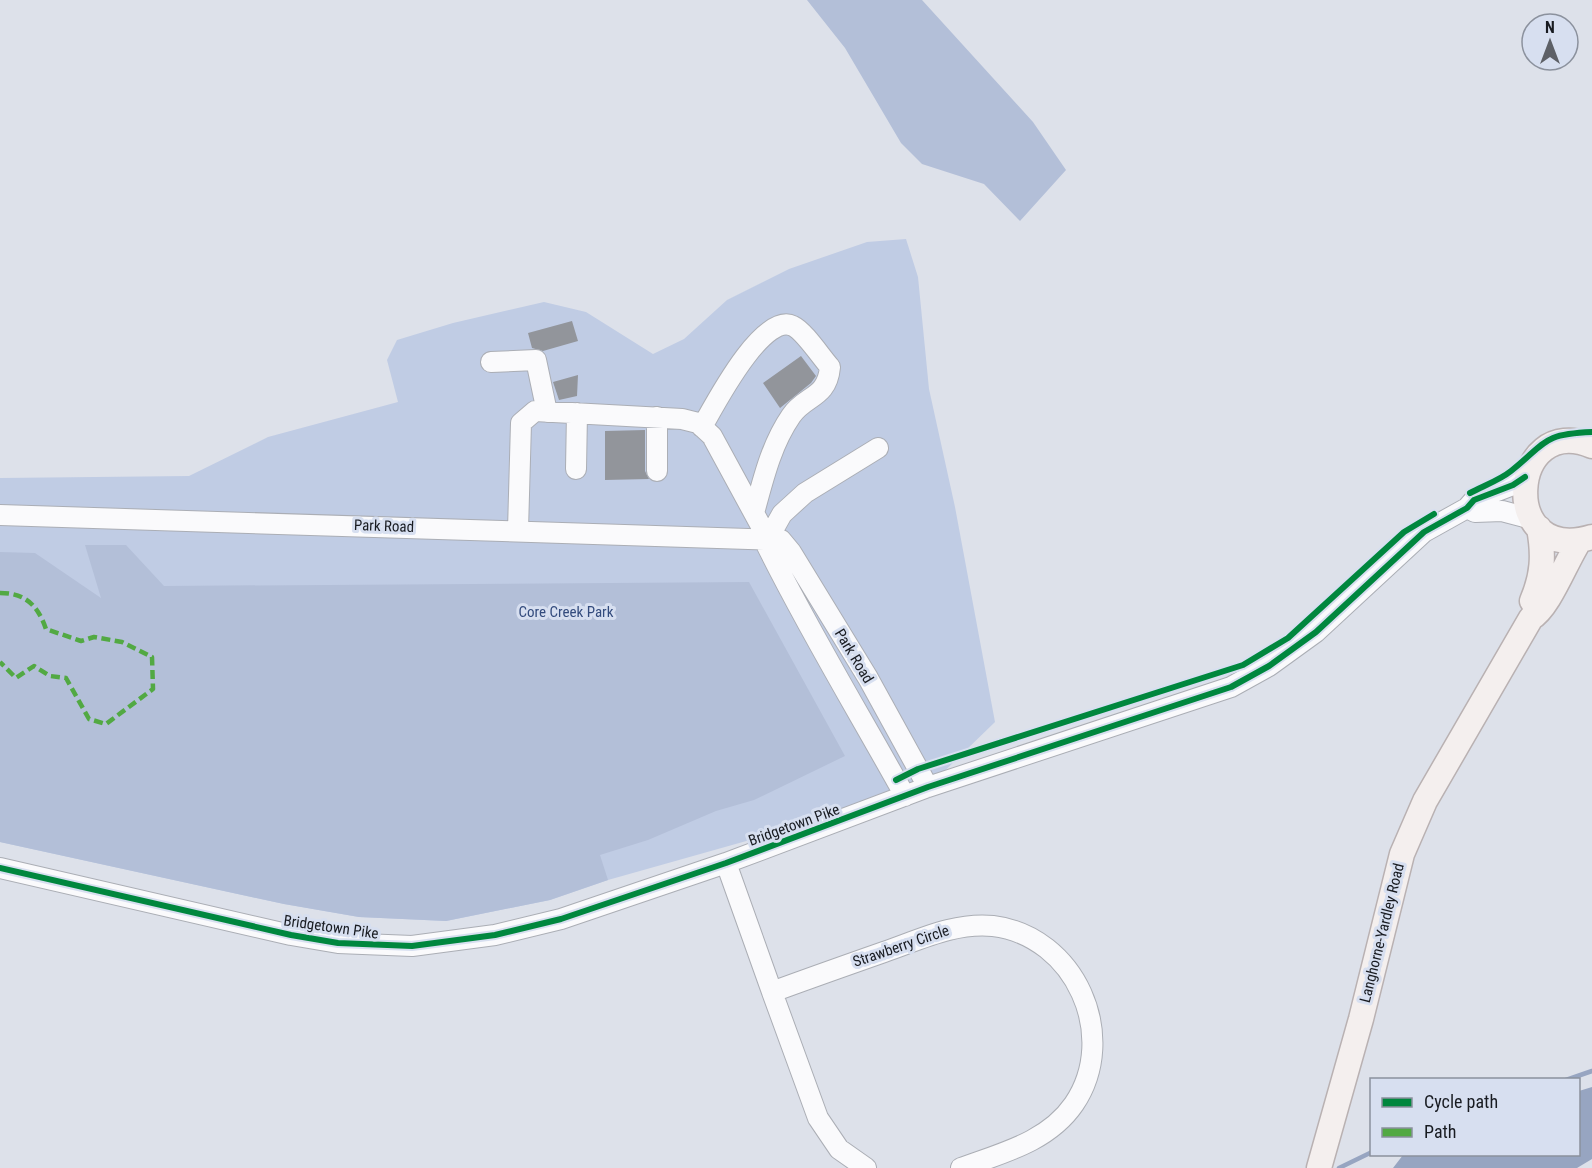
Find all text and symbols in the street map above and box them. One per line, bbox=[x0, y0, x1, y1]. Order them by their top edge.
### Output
north arrow bbox=[1520, 12, 1580, 72]
text: N bbox=[1545, 18, 1555, 37]
street label: Park Road bbox=[354, 516, 414, 536]
park label: Core Creek Park bbox=[519, 603, 614, 621]
street label: Park Road bbox=[831, 626, 877, 686]
street label: Bridgetown Pike bbox=[746, 800, 842, 850]
street label: Langhorne-Yardley Road bbox=[1356, 861, 1408, 1005]
street label: Bridgetown Pike bbox=[282, 911, 380, 943]
street label: Strawberry Circle bbox=[851, 921, 951, 971]
legend bbox=[1370, 1078, 1580, 1156]
text: Cycle path bbox=[1424, 1091, 1498, 1112]
text: Path bbox=[1424, 1121, 1457, 1142]

